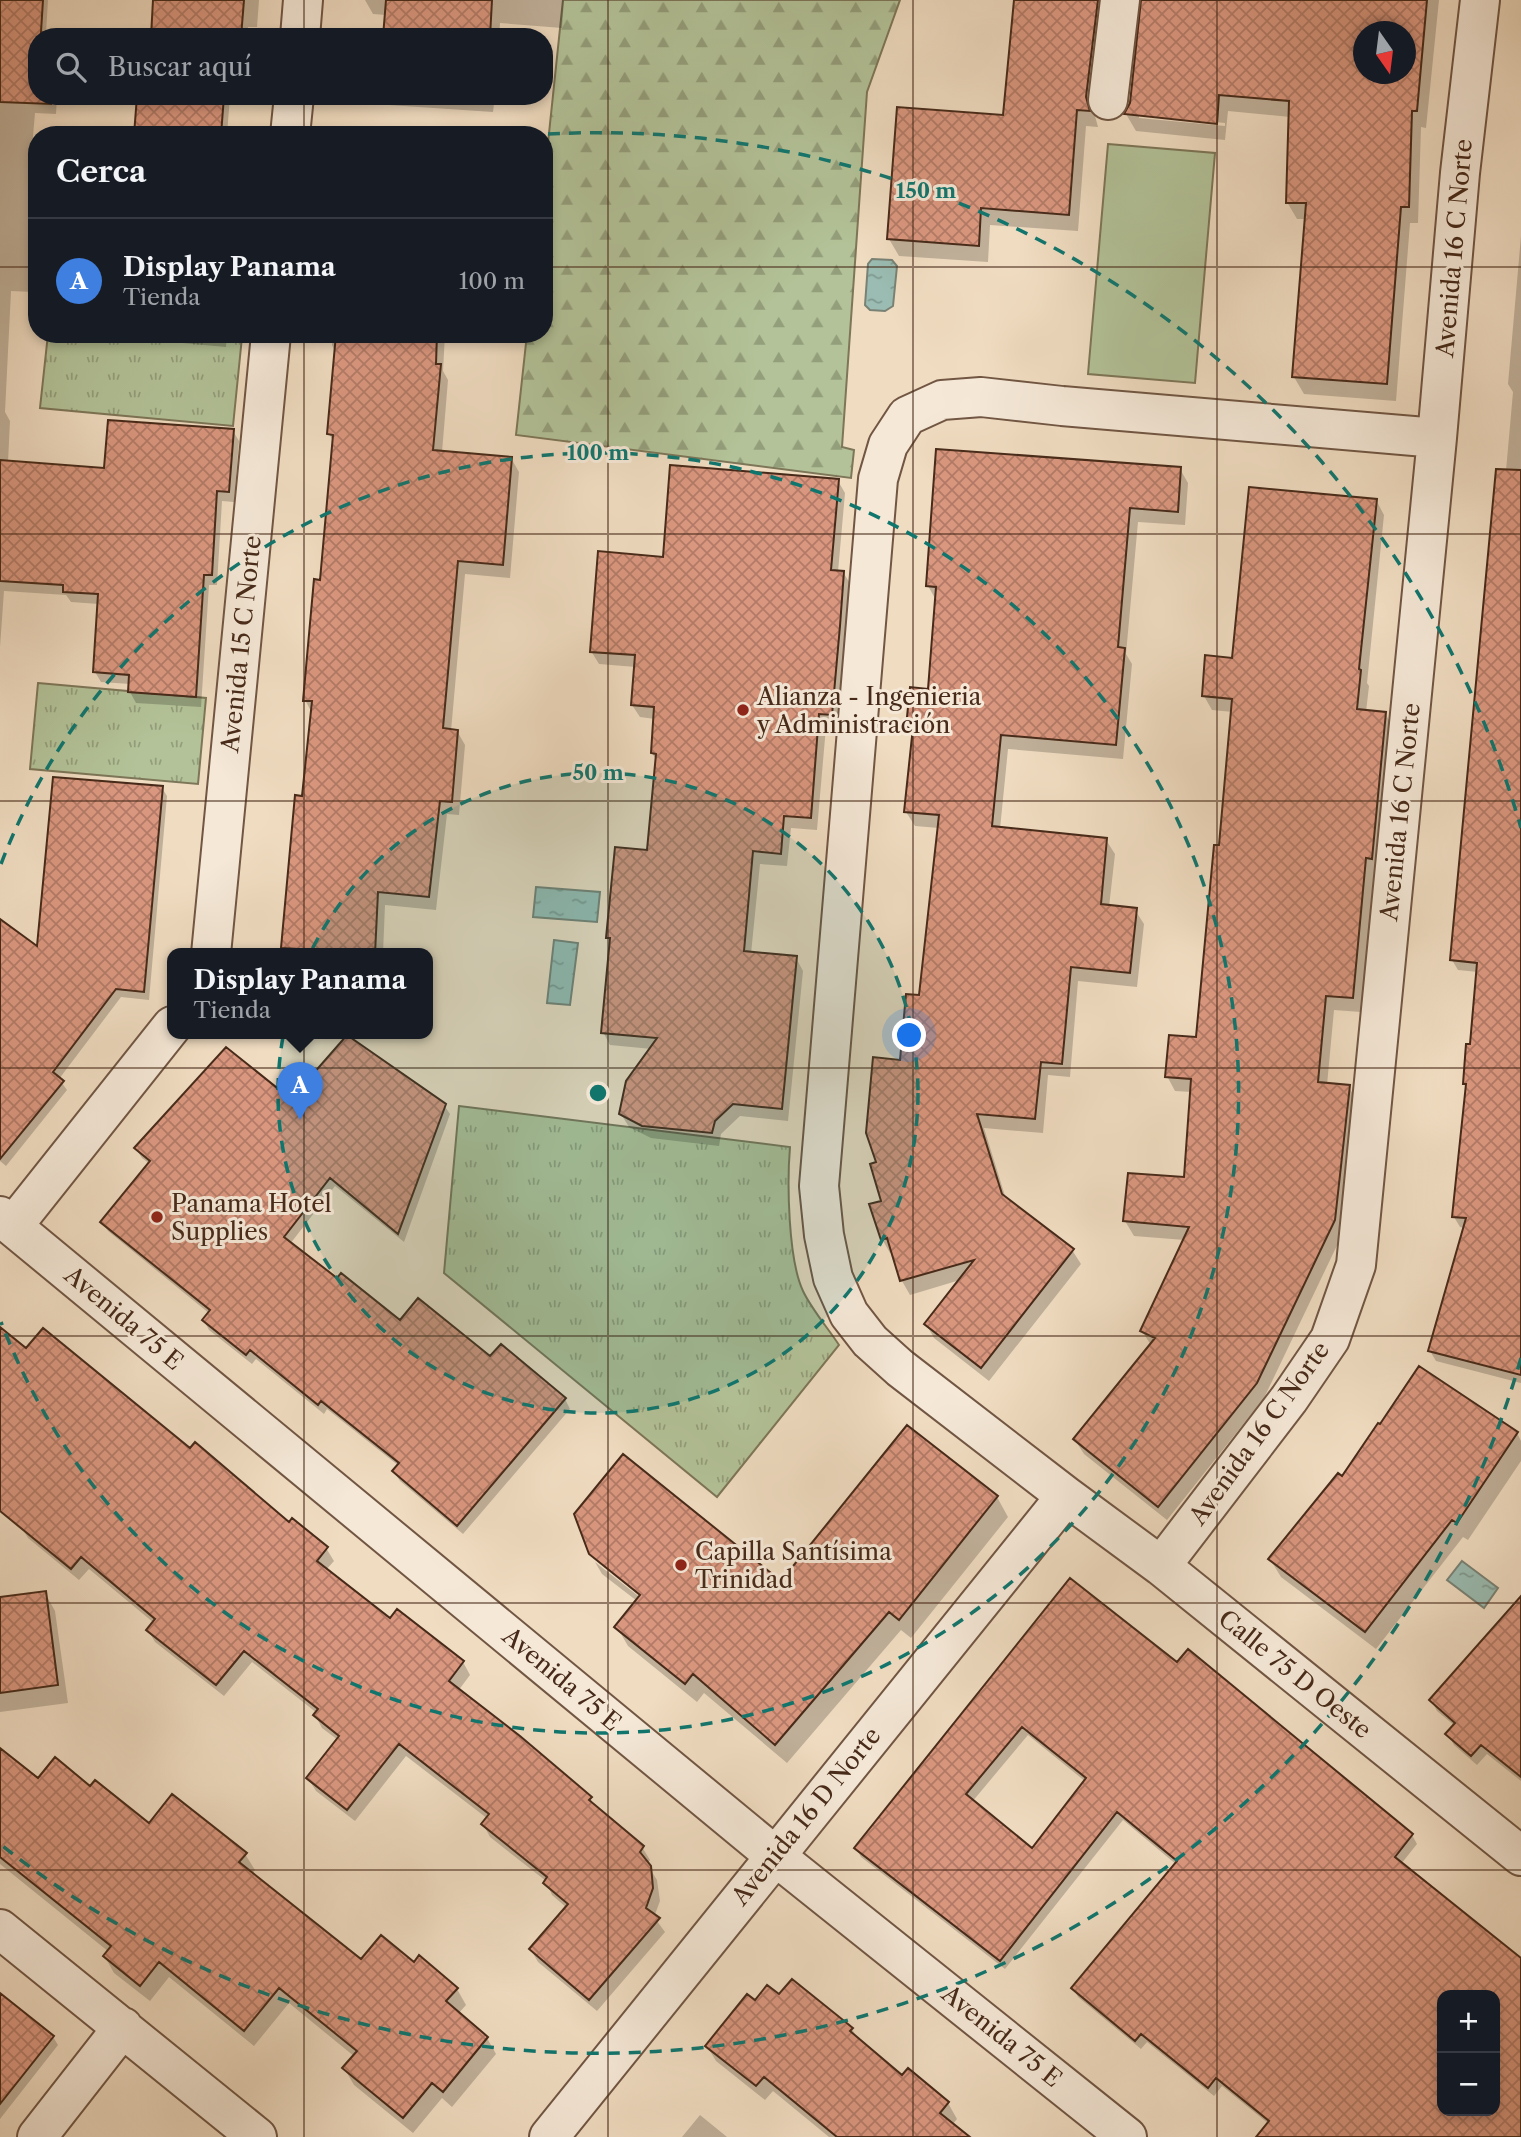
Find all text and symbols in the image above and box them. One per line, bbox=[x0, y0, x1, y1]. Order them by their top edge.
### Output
north arrow bbox=[1353, 21, 1416, 84]
search box bbox=[28, 28, 553, 105]
icon: search bbox=[52, 48, 90, 86]
text: Buscar aquí bbox=[108, 51, 252, 83]
street label: Avenida 16 C Norte bbox=[1430, 138, 1478, 359]
text: Cerca bbox=[56, 153, 146, 190]
text: 150 m bbox=[896, 178, 956, 203]
text: Display Panama bbox=[123, 251, 336, 283]
text: A bbox=[70, 267, 88, 295]
text: 100 m bbox=[459, 267, 525, 295]
text: Tienda bbox=[123, 283, 200, 311]
text: 100 m bbox=[567, 440, 629, 465]
street label: Avenida 15 C Norte bbox=[215, 534, 267, 755]
place label: Alianza - Ingenieria y Administración bbox=[756, 682, 982, 739]
street label: Avenida 16 C Norte bbox=[1374, 701, 1426, 923]
marker: Alianza - Ingenieria y Administración bbox=[735, 702, 751, 718]
text: 50 m bbox=[572, 760, 624, 785]
popup bbox=[167, 948, 433, 1039]
text: Display Panama bbox=[194, 964, 406, 996]
text: Tienda bbox=[194, 996, 271, 1024]
your location bbox=[892, 1018, 926, 1052]
pin: A bbox=[277, 1062, 323, 1120]
centre of rings bbox=[586, 1081, 610, 1105]
place label: Panama Hotel Supplies bbox=[171, 1189, 332, 1246]
marker: Panama Hotel Supplies bbox=[149, 1209, 165, 1225]
street label: Avenida 75 E bbox=[58, 1259, 189, 1376]
street label: Avenida 16 C Norte bbox=[1182, 1336, 1335, 1531]
place label: Capilla Santísima Trinidad bbox=[695, 1537, 892, 1594]
marker: Capilla Santísima Trinidad bbox=[673, 1557, 689, 1573]
street label: Calle 75 D Oeste bbox=[1213, 1604, 1377, 1744]
street label: Avenida 75 E bbox=[496, 1620, 627, 1737]
street label: Avenida 16 D Norte bbox=[725, 1721, 887, 1911]
street label: Avenida 75 E bbox=[936, 1978, 1068, 2093]
map controls bbox=[1437, 1990, 1500, 2116]
button: + bbox=[1437, 1990, 1500, 2053]
button: − bbox=[1437, 2053, 1500, 2116]

